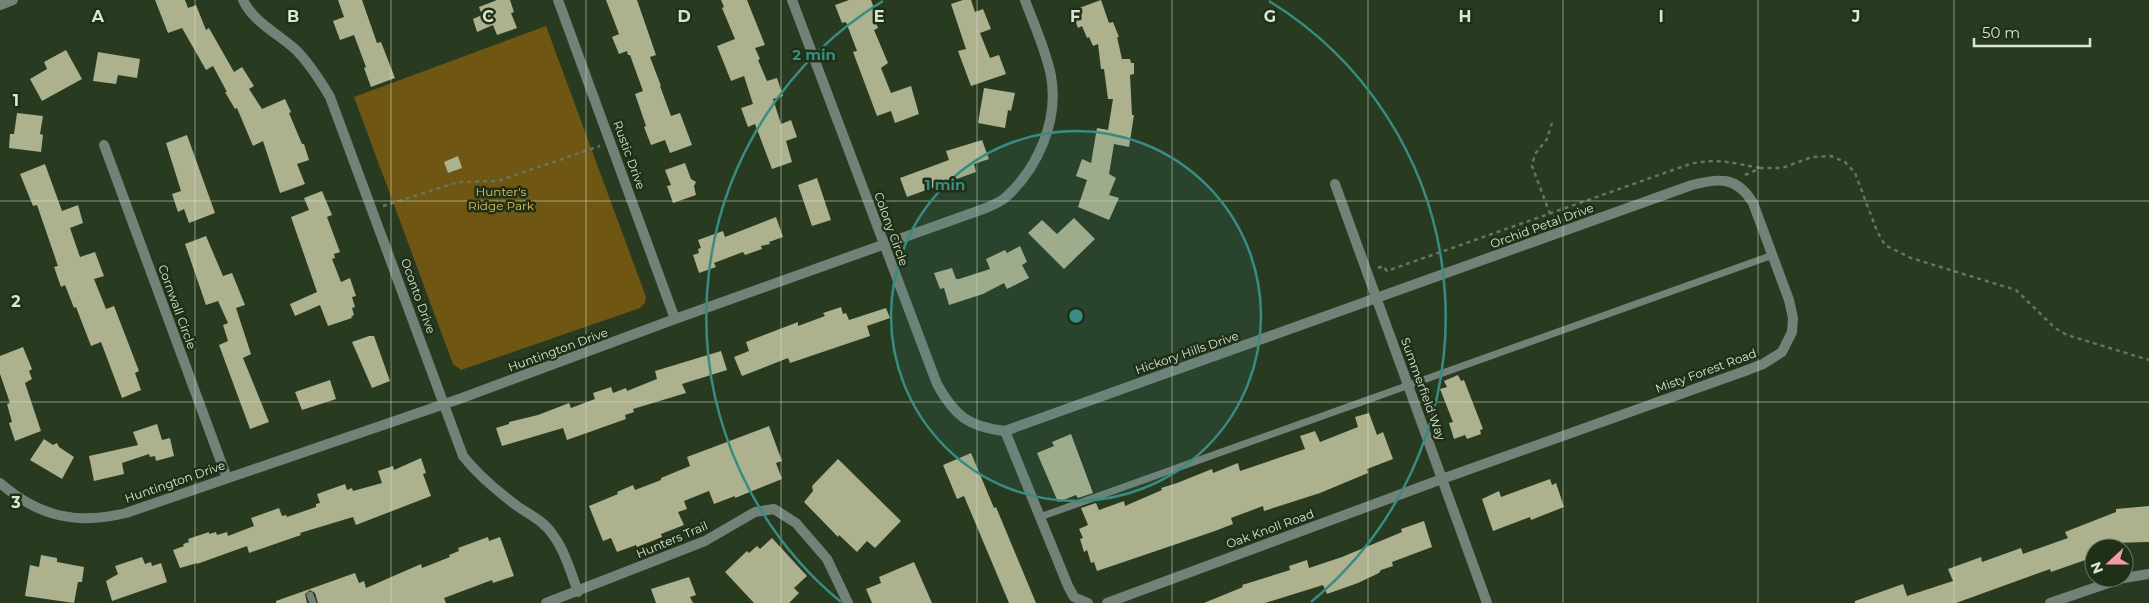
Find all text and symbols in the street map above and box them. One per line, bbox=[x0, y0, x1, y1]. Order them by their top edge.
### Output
text: A bbox=[91, 7, 105, 26]
text: B bbox=[287, 7, 299, 26]
text: C bbox=[482, 7, 494, 26]
text: D bbox=[677, 7, 691, 26]
text: E bbox=[874, 7, 884, 26]
text: F bbox=[1070, 7, 1080, 26]
text: G bbox=[1264, 7, 1276, 26]
text: H bbox=[1459, 7, 1471, 26]
text: I bbox=[1658, 7, 1664, 26]
text: J bbox=[1851, 7, 1860, 26]
scale bar bbox=[1974, 15, 2090, 47]
text: 50 m bbox=[1982, 23, 2020, 42]
text: 2 min bbox=[792, 45, 836, 64]
text: 1 bbox=[13, 91, 19, 110]
street label: Rustic Drive bbox=[610, 118, 649, 191]
text: 1 min bbox=[925, 175, 965, 194]
park label: Hunter's Ridge Park bbox=[468, 184, 535, 213]
street label: Colony Circle bbox=[871, 190, 912, 268]
street label: Orchid Petal Drive bbox=[1488, 200, 1596, 251]
street label: Oconto Drive bbox=[398, 256, 439, 336]
street label: Cornwall Circle bbox=[155, 262, 200, 351]
text: 2 bbox=[11, 292, 21, 311]
centre of rings bbox=[1067, 307, 1085, 325]
street label: Huntington Drive bbox=[506, 324, 610, 375]
street label: Hickory Hills Drive bbox=[1133, 328, 1241, 377]
street label: Summerfield Way bbox=[1398, 335, 1449, 443]
street label: Misty Forest Road bbox=[1653, 345, 1759, 396]
street label: Huntington Drive bbox=[123, 457, 227, 506]
text: 3 bbox=[10, 493, 21, 512]
street label: Oak Knoll Road bbox=[1224, 506, 1316, 551]
street label: Hunters Trail bbox=[634, 518, 710, 561]
north arrow bbox=[2084, 538, 2134, 588]
text: N bbox=[2086, 559, 2107, 576]

